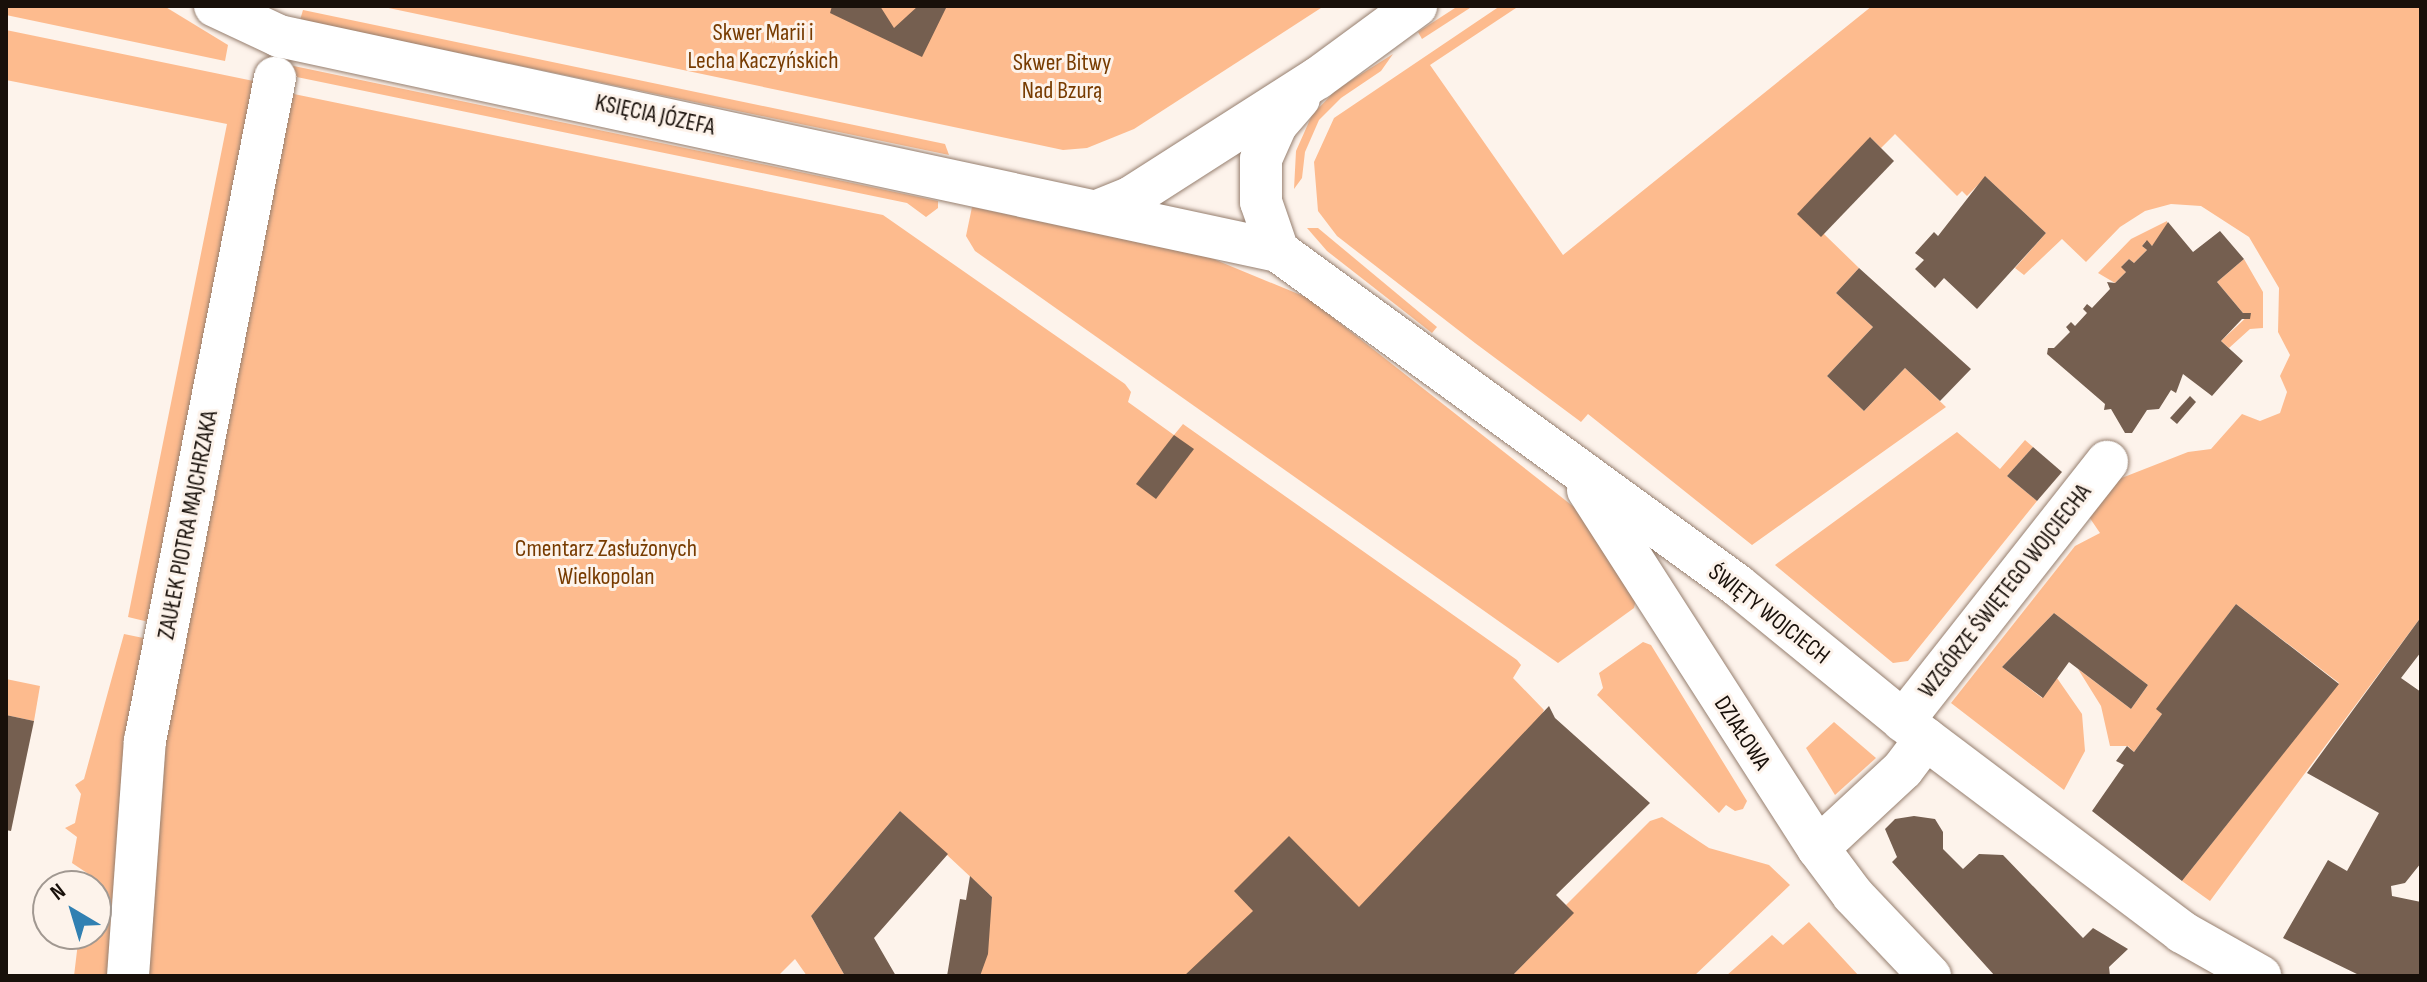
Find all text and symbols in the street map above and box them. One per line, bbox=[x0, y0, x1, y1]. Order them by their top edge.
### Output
park label: Skwer Marii i Lecha Kaczyńskich bbox=[688, 19, 838, 75]
park label: Skwer Bitwy Nad Bzurą bbox=[1013, 49, 1111, 105]
street label: KSIĘCIA JÓZEFA bbox=[592, 88, 718, 142]
street label: ZAUŁEK PIOTRA MAJCHRZAKA bbox=[152, 408, 224, 642]
street label: WZGÓRZE ŚWIĘTEGO WOJCIECHA bbox=[1912, 478, 2098, 704]
park label: Cmentarz Zasłużonych Wielkopolan bbox=[515, 535, 697, 591]
street label: ŚWIĘTY WOJCIECH bbox=[1703, 558, 1835, 670]
street label: DZIAŁOWA bbox=[1708, 691, 1776, 775]
north arrow bbox=[32, 870, 112, 950]
text: N bbox=[45, 878, 71, 907]

